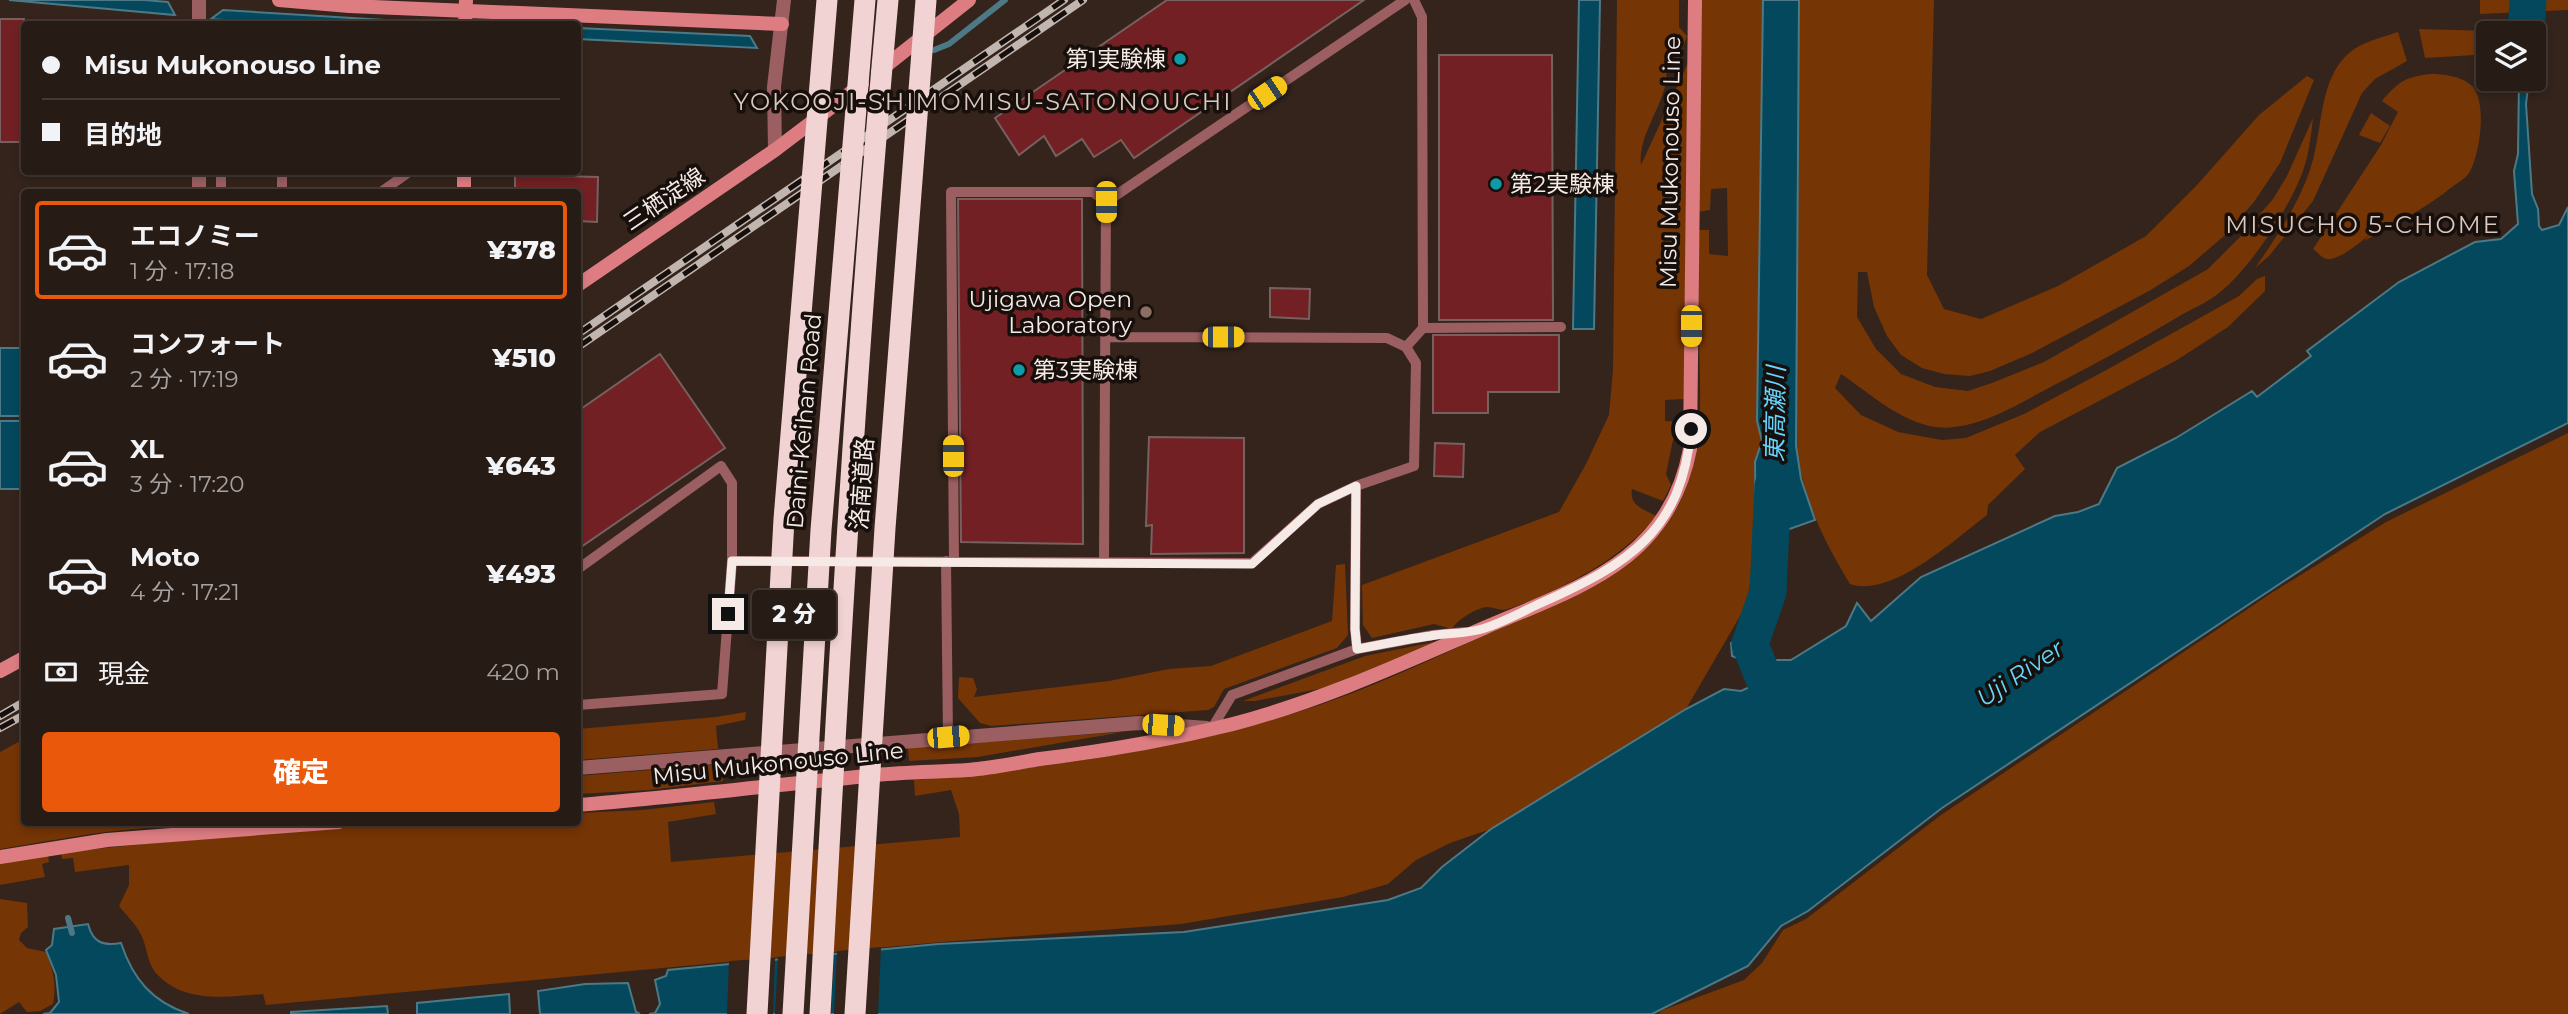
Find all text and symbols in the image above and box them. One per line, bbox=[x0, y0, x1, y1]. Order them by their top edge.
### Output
map controls bbox=[2476, 21, 2546, 91]
button: layers bbox=[2476, 21, 2546, 91]
street label: Misu Mukonouso Line bbox=[1654, 36, 1686, 288]
place label: 第1実験棟 bbox=[1066, 45, 1166, 73]
text: Misu Mukonouso Line bbox=[84, 49, 381, 81]
marker: 第1実験棟 bbox=[1172, 51, 1188, 67]
car bbox=[1244, 73, 1291, 113]
district label: YOKOOJI-SHIMOMISU-SATONOUCHI bbox=[733, 87, 1233, 116]
text: 目的地 bbox=[84, 119, 162, 151]
street label: 三栖淀線 bbox=[618, 162, 710, 236]
place label: 第2実験棟 bbox=[1510, 170, 1615, 198]
marker: 第2実験棟 bbox=[1488, 176, 1504, 192]
car bbox=[1096, 181, 1117, 223]
district label: MISUCHO 5-CHOME bbox=[2225, 210, 2501, 239]
icon: car bbox=[46, 219, 109, 282]
text: エコノミー bbox=[130, 220, 260, 252]
text: ¥378 bbox=[487, 234, 556, 266]
text: 1 分 · 17:18 bbox=[130, 257, 234, 285]
place label: Ujigawa Open Laboratory bbox=[969, 285, 1133, 339]
marker: Ujigawa Open Laboratory bbox=[1138, 304, 1154, 320]
car bbox=[1681, 305, 1702, 347]
street label: Daini-Keihan Road bbox=[781, 312, 827, 530]
icon: car bbox=[46, 327, 109, 390]
car bbox=[1203, 327, 1245, 348]
text: コンフォート bbox=[130, 328, 285, 360]
text: ¥510 bbox=[492, 342, 556, 374]
place label: 第3実験棟 bbox=[1033, 356, 1138, 384]
marker: 第3実験棟 bbox=[1011, 362, 1027, 378]
water label: 東高瀬川 bbox=[1760, 363, 1790, 462]
text: 2 分 · 17:19 bbox=[130, 365, 239, 393]
route start bbox=[1675, 413, 1707, 445]
text: XL bbox=[130, 433, 164, 465]
icon: car bbox=[46, 435, 109, 498]
car bbox=[943, 435, 964, 477]
street label: 洛南道路 bbox=[845, 437, 879, 531]
text: ¥643 bbox=[486, 450, 556, 482]
text: 3 分 · 17:20 bbox=[130, 470, 244, 498]
text: Moto bbox=[130, 541, 200, 573]
icon: car bbox=[46, 543, 109, 606]
text: ¥493 bbox=[486, 558, 556, 590]
text: 4 分 · 17:21 bbox=[130, 578, 240, 606]
callout: 2 分 bbox=[752, 590, 836, 638]
route end bbox=[712, 598, 744, 630]
text: 2 分 bbox=[772, 600, 816, 628]
water label: Uji River bbox=[1971, 633, 2070, 712]
icon: cash bbox=[42, 653, 80, 691]
text: 現金 bbox=[98, 658, 150, 690]
text: 420 m bbox=[486, 658, 560, 686]
car bbox=[1142, 713, 1185, 737]
car bbox=[927, 725, 970, 749]
button: 確定 bbox=[42, 732, 560, 812]
street label: Misu Mukonouso Line bbox=[651, 736, 905, 790]

